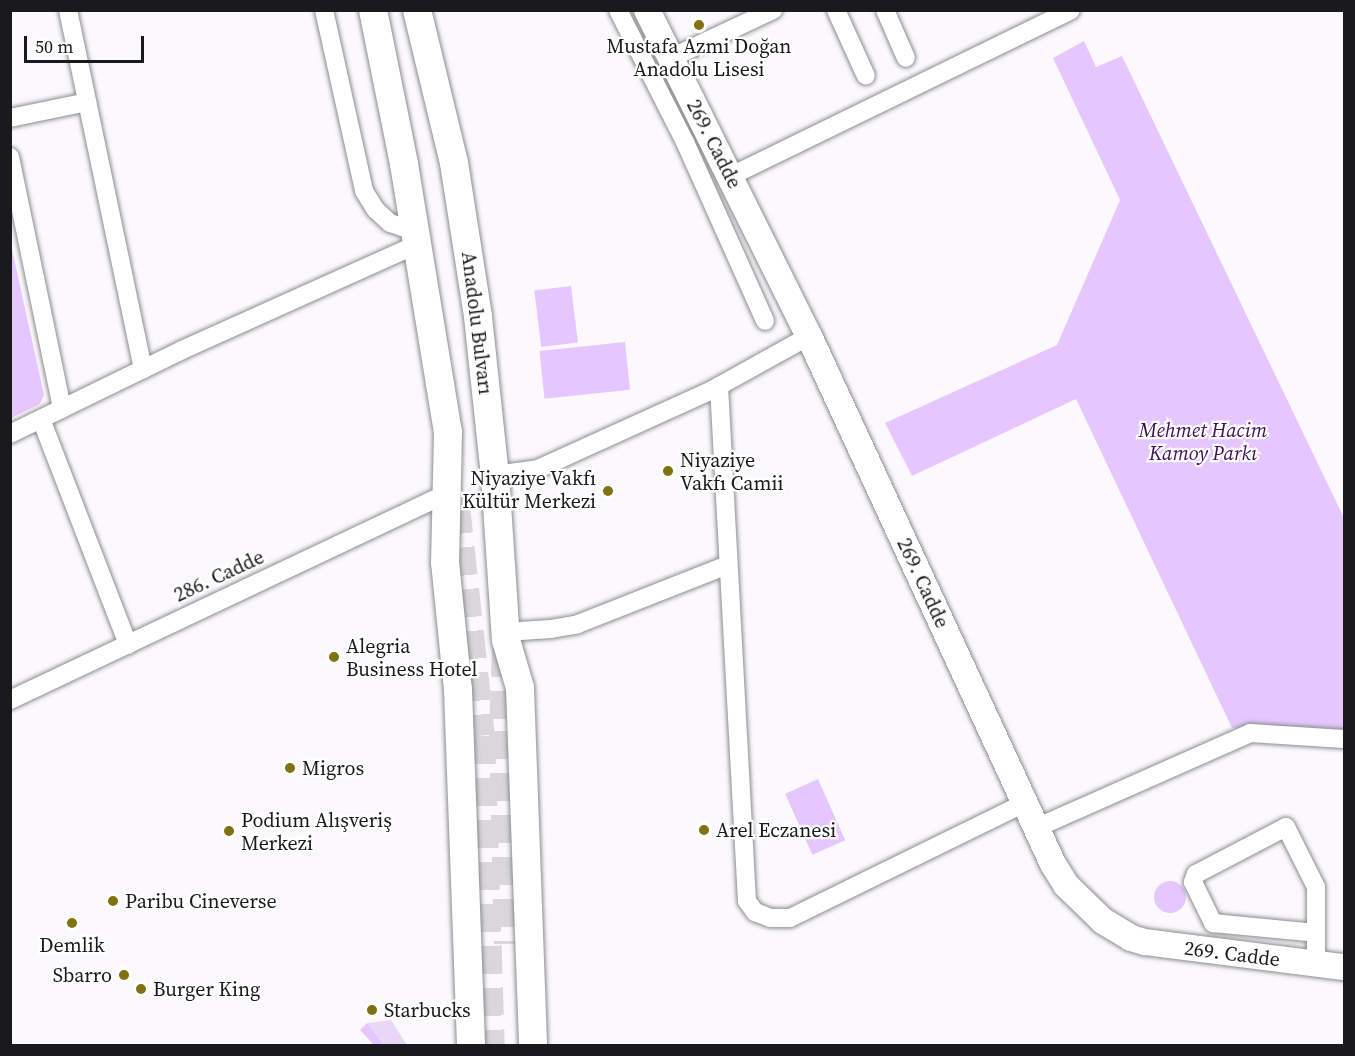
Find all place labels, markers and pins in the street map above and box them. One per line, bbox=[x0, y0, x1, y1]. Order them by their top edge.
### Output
marker: Mustafa Azmi Doğan Anadolu Lisesi bbox=[692, 18, 706, 32]
place label: Mustafa Azmi Doğan Anadolu Lisesi bbox=[607, 35, 791, 82]
place label: Niyaziye Vakfı Camii bbox=[680, 448, 783, 495]
marker: Niyaziye Vakfı Camii bbox=[661, 464, 675, 478]
place label: Niyaziye Vakfı Kültür Merkezi bbox=[462, 467, 596, 514]
marker: Niyaziye Vakfı Kültür Merkezi bbox=[601, 484, 615, 498]
place label: Alegria Business Hotel bbox=[346, 634, 477, 681]
marker: Alegria Business Hotel bbox=[327, 650, 341, 664]
place label: Migros bbox=[302, 756, 364, 780]
marker: Migros bbox=[283, 761, 297, 775]
place label: Podium Alışveriş Merkezi bbox=[241, 808, 392, 855]
place label: Arel Eczanesi bbox=[716, 818, 836, 842]
marker: Arel Eczanesi bbox=[697, 823, 711, 837]
marker: Podium Alışveriş Merkezi bbox=[222, 824, 236, 838]
place label: Paribu Cineverse bbox=[125, 889, 277, 913]
marker: Paribu Cineverse bbox=[106, 894, 120, 908]
marker: Demlik bbox=[65, 916, 79, 930]
place label: Demlik bbox=[39, 933, 105, 957]
place label: Sbarro bbox=[53, 963, 112, 987]
marker: Sbarro bbox=[117, 968, 131, 982]
place label: Burger King bbox=[153, 977, 260, 1001]
marker: Burger King bbox=[134, 982, 148, 996]
place label: Starbucks bbox=[384, 998, 471, 1022]
marker: Starbucks bbox=[365, 1003, 379, 1017]

